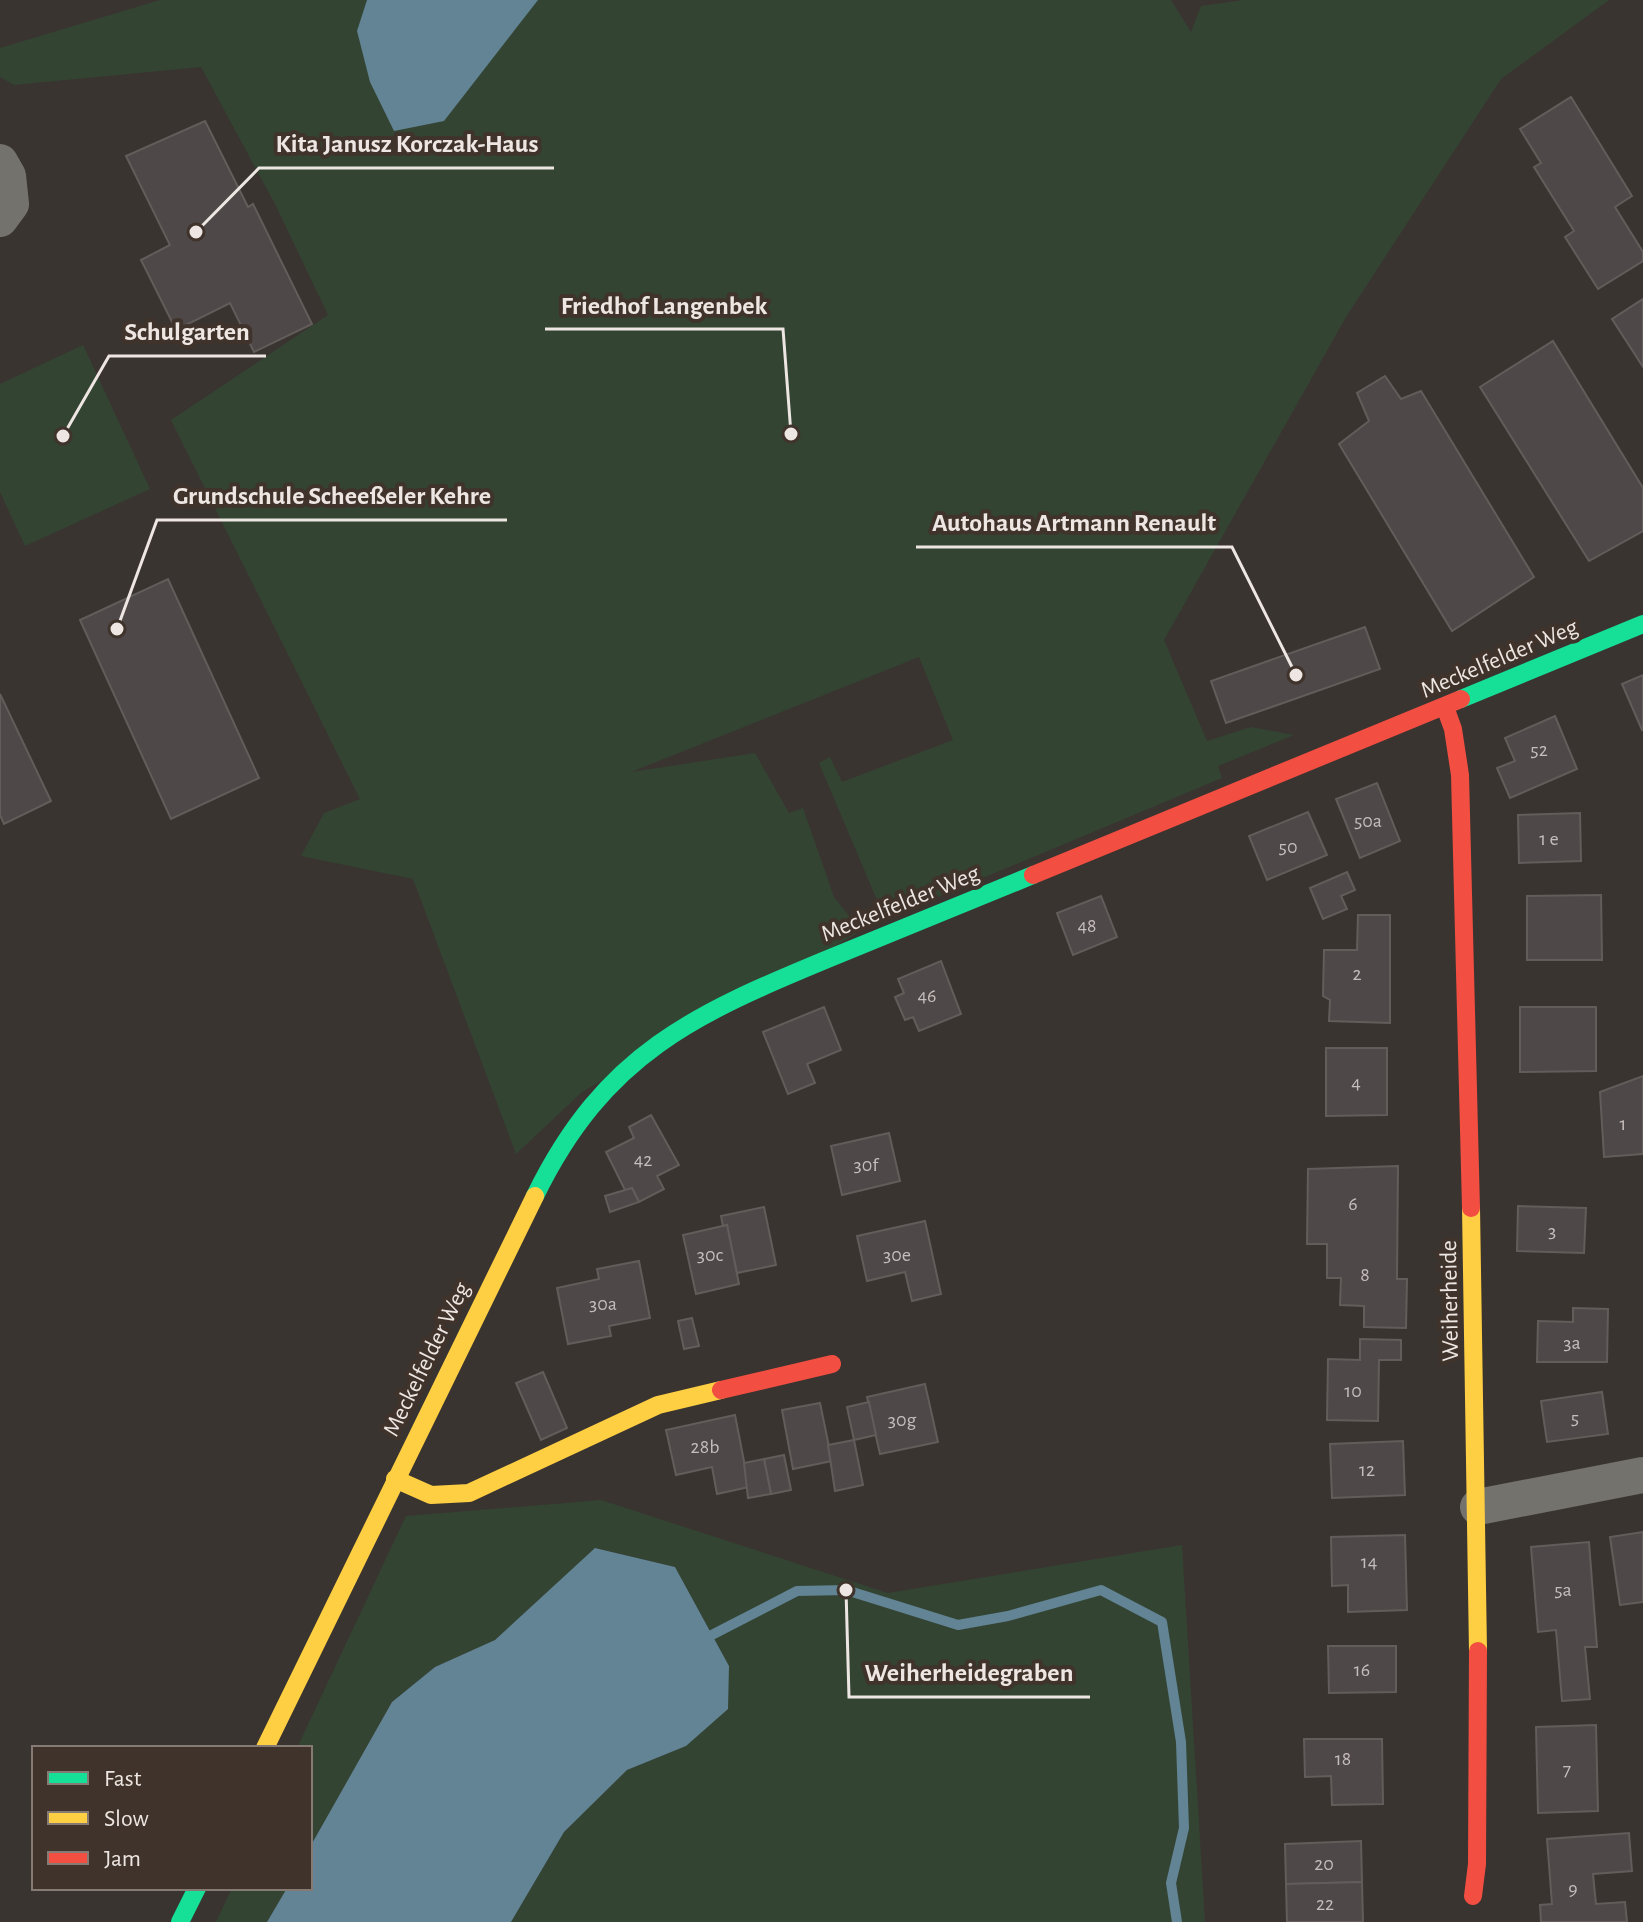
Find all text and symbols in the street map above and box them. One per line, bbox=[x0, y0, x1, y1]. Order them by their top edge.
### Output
callout: Kita Janusz Korczak-Haus bbox=[259, 118, 554, 168]
text: Kita Janusz Korczak-Haus bbox=[276, 131, 538, 157]
callout: Friedhof Langenbek bbox=[545, 279, 783, 329]
text: Friedhof Langenbek bbox=[561, 293, 767, 319]
callout: Schulgarten bbox=[109, 306, 266, 356]
text: Schulgarten bbox=[124, 319, 250, 345]
callout: Grundschule Scheeßeler Kehre bbox=[157, 470, 507, 520]
text: Grundschule Scheeßeler Kehre bbox=[173, 483, 491, 509]
callout: Autohaus Artmann Renault bbox=[916, 497, 1232, 547]
text: Autohaus Artmann Renault bbox=[932, 510, 1216, 536]
street label: Meckelfelder Weg bbox=[1417, 615, 1582, 703]
house number: 52 bbox=[1530, 740, 1548, 760]
house number: 50a bbox=[1354, 811, 1382, 831]
house number: 1 e bbox=[1539, 829, 1559, 849]
house number: 50 bbox=[1279, 837, 1297, 857]
street label: Meckelfelder Weg bbox=[818, 861, 983, 947]
house number: 48 bbox=[1077, 916, 1097, 936]
house number: 2 bbox=[1352, 964, 1362, 984]
house number: 46 bbox=[917, 986, 937, 1006]
house number: 4 bbox=[1351, 1073, 1361, 1093]
house number: 1 bbox=[1620, 1114, 1626, 1134]
house number: 42 bbox=[634, 1150, 652, 1170]
house number: 30f bbox=[854, 1155, 879, 1175]
house number: 6 bbox=[1348, 1194, 1358, 1214]
house number: 3 bbox=[1548, 1221, 1556, 1241]
street label: Weiherheide bbox=[1437, 1240, 1463, 1362]
house number: 30c bbox=[697, 1245, 724, 1265]
house number: 30e bbox=[883, 1245, 911, 1265]
house number: 8 bbox=[1360, 1265, 1370, 1285]
street label: Meckelfelder Weg bbox=[379, 1278, 475, 1440]
house number: 30a bbox=[589, 1294, 617, 1314]
house number: 3a bbox=[1563, 1333, 1581, 1353]
house number: 10 bbox=[1344, 1381, 1362, 1401]
house number: 5 bbox=[1571, 1408, 1579, 1428]
house number: 30g bbox=[888, 1410, 917, 1430]
house number: 28b bbox=[691, 1437, 719, 1457]
house number: 12 bbox=[1359, 1460, 1375, 1480]
house number: 14 bbox=[1361, 1552, 1377, 1572]
house number: 5a bbox=[1554, 1580, 1572, 1600]
callout: Weiherheidegraben bbox=[849, 1647, 1090, 1697]
text: Weiherheidegraben bbox=[865, 1660, 1073, 1686]
house number: 16 bbox=[1354, 1660, 1370, 1680]
legend bbox=[32, 1746, 312, 1890]
house number: 18 bbox=[1335, 1749, 1351, 1769]
house number: 7 bbox=[1563, 1760, 1571, 1780]
text: Fast bbox=[104, 1767, 142, 1791]
text: Slow bbox=[104, 1807, 149, 1831]
text: Jam bbox=[104, 1847, 141, 1871]
house number: 20 bbox=[1314, 1854, 1334, 1874]
house number: 9 bbox=[1568, 1879, 1578, 1899]
house number: 22 bbox=[1316, 1894, 1334, 1914]

